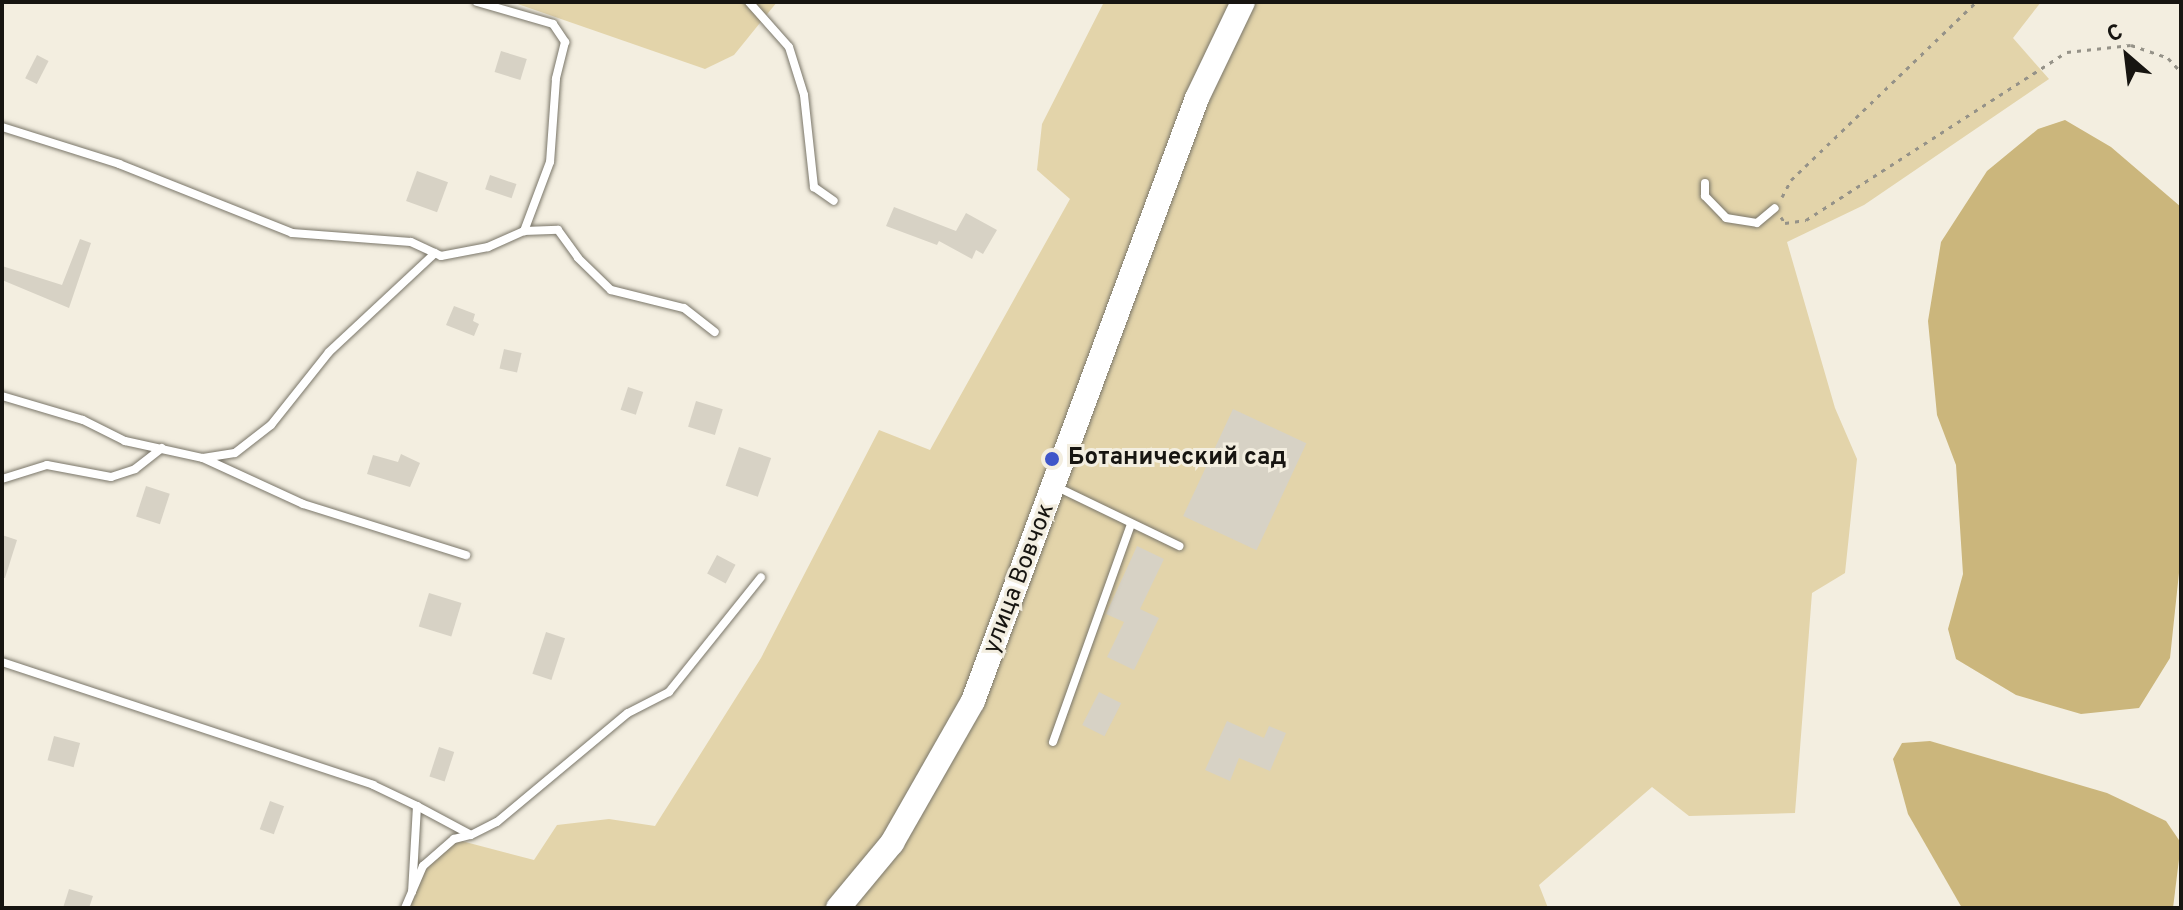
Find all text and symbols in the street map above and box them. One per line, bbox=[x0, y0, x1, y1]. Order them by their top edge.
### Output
north arrow bbox=[2087, 16, 2167, 96]
text: С bbox=[2103, 19, 2128, 50]
place label: Ботанический сад bbox=[1068, 445, 1287, 473]
marker: Ботанический сад bbox=[1043, 450, 1061, 468]
street label: улица Вовчок bbox=[978, 500, 1062, 658]

